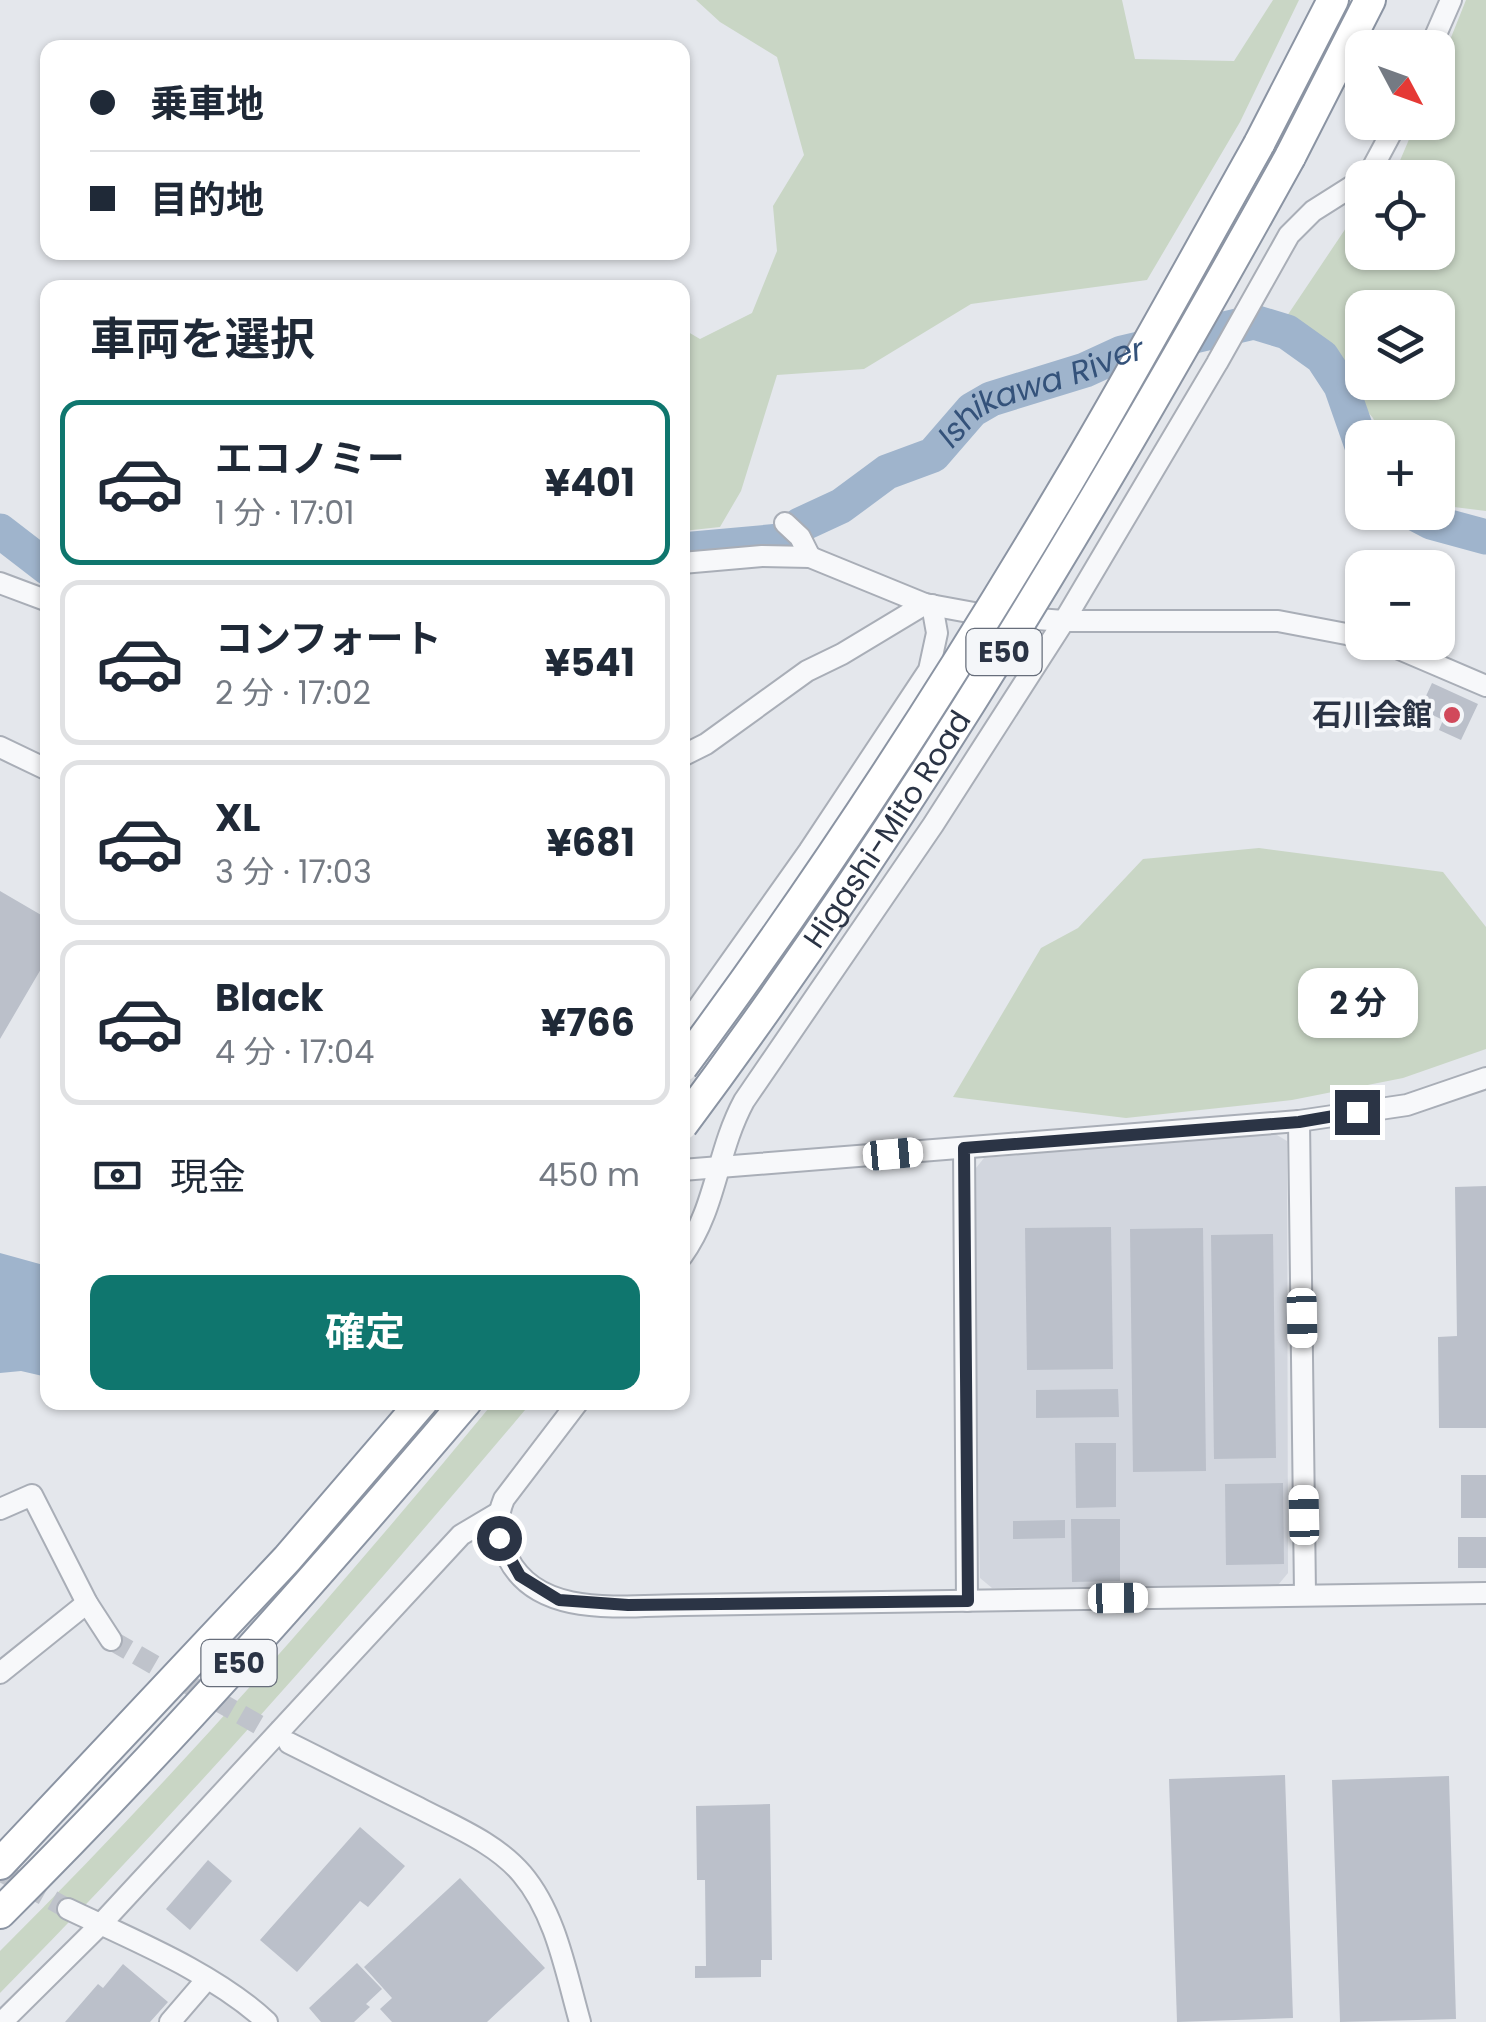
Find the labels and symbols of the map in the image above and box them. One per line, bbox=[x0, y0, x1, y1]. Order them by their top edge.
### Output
north arrow bbox=[1345, 30, 1455, 140]
water label: Ishikawa River bbox=[927, 325, 1149, 457]
road number: E50 bbox=[966, 629, 1042, 675]
place label: 石川会館 bbox=[1312, 693, 1432, 736]
street label: Higashi-Mito Road bbox=[793, 702, 981, 957]
marker: 石川会館 bbox=[1441, 704, 1463, 726]
callout: 2 分 bbox=[1297, 967, 1417, 1037]
route end bbox=[1335, 1090, 1380, 1135]
car bbox=[862, 1136, 924, 1172]
car bbox=[1286, 1288, 1318, 1348]
car bbox=[1288, 1485, 1320, 1545]
route start bbox=[477, 1516, 522, 1561]
car bbox=[1088, 1582, 1148, 1614]
road number: E50 bbox=[202, 1640, 276, 1686]

